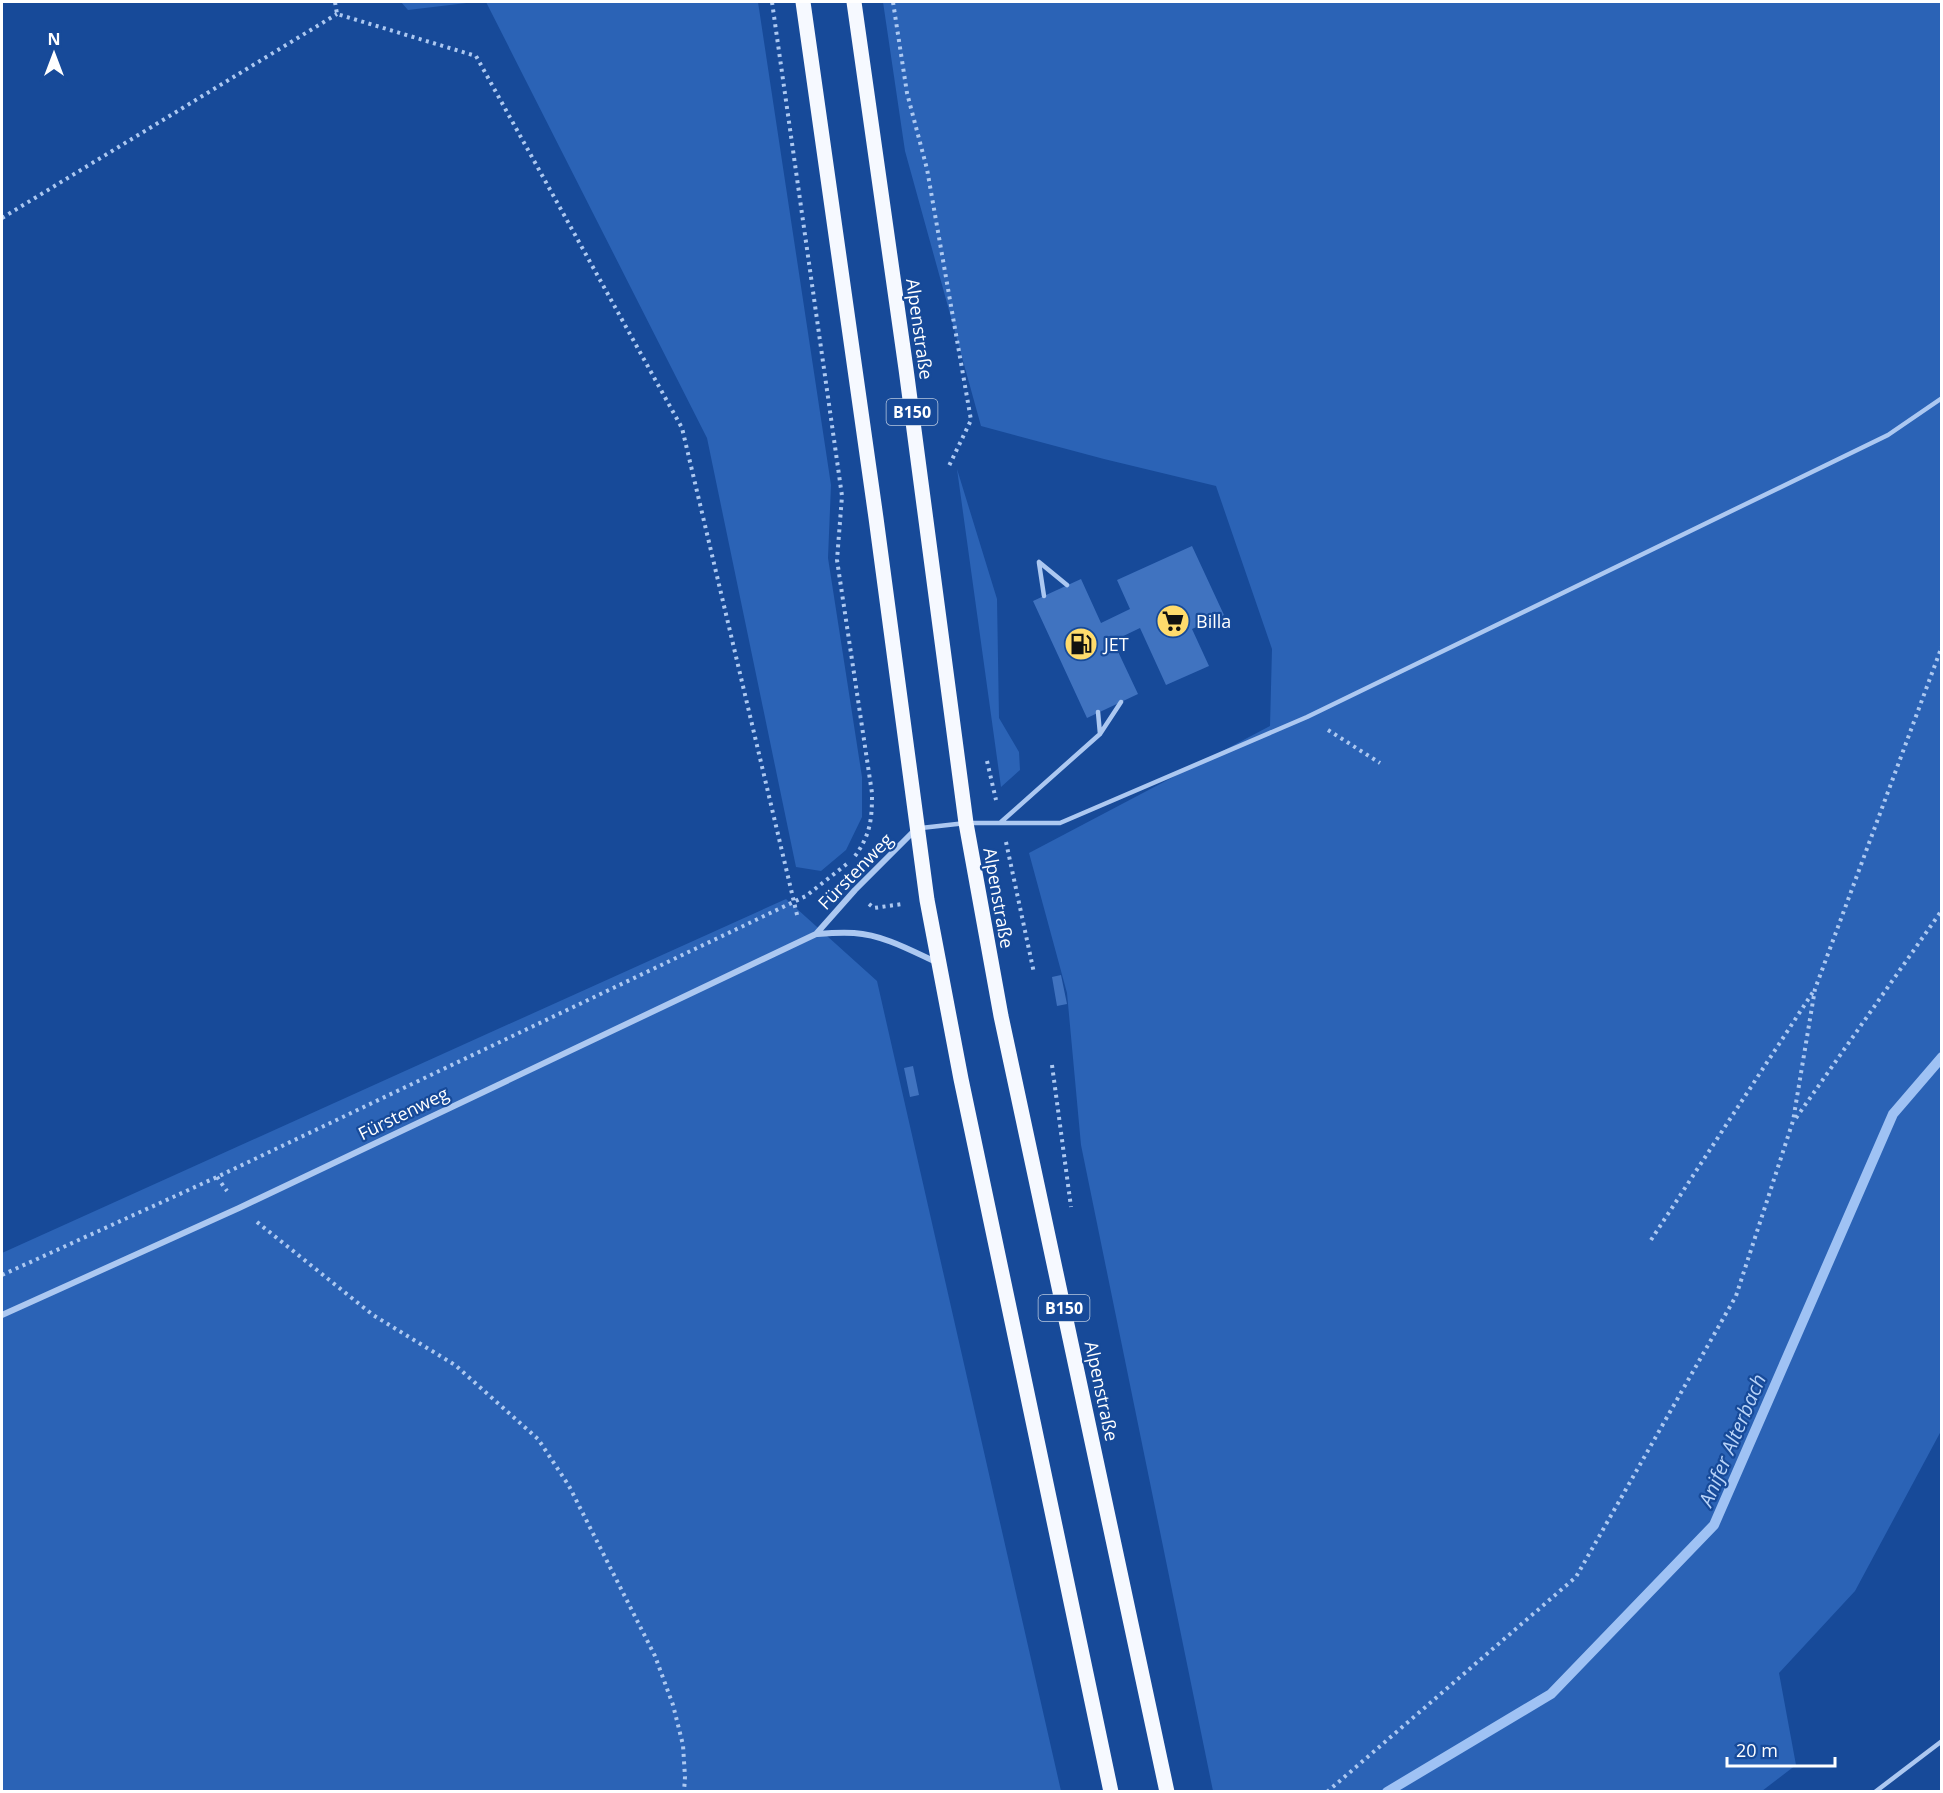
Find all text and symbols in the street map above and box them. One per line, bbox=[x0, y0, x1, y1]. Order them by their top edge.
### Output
north arrow bbox=[24, 24, 84, 84]
text: N bbox=[47, 28, 61, 50]
street label: Alpenstraße bbox=[901, 277, 939, 381]
road number: B150 bbox=[886, 399, 938, 425]
supermarket icon: Billa bbox=[1155, 603, 1191, 639]
place label: Billa bbox=[1196, 609, 1231, 633]
fuel station icon: JET bbox=[1063, 626, 1099, 662]
place label: JET bbox=[1102, 632, 1129, 656]
street label: Fürstenweg bbox=[812, 827, 898, 914]
street label: Alpenstraße bbox=[978, 846, 1020, 950]
street label: Fürstenweg bbox=[354, 1081, 452, 1145]
road number: B150 bbox=[1038, 1295, 1090, 1321]
street label: Alpenstraße bbox=[1080, 1339, 1124, 1443]
water label: Anifer Alterbach bbox=[1691, 1370, 1772, 1512]
scale bar bbox=[1727, 1730, 1835, 1768]
text: 20 m bbox=[1736, 1738, 1778, 1762]

